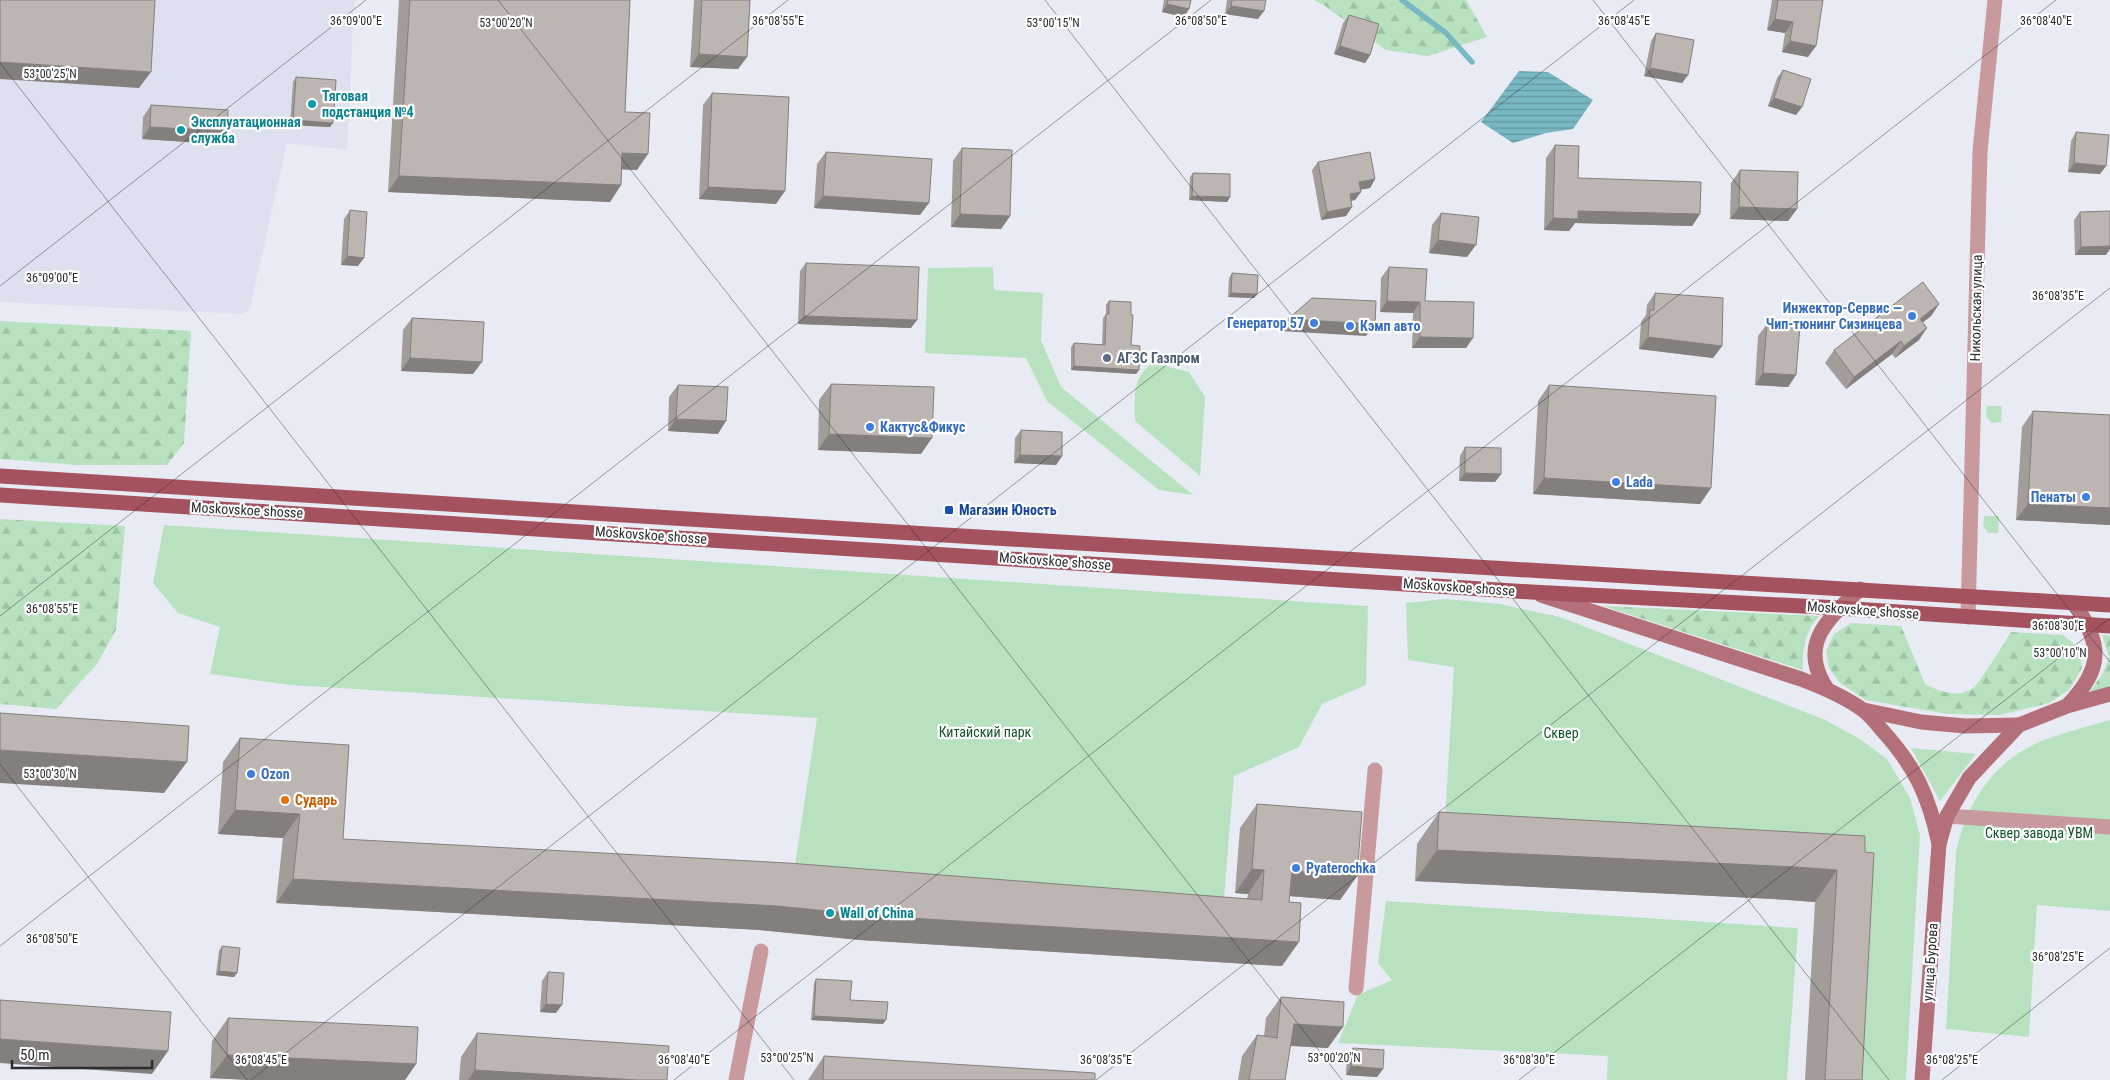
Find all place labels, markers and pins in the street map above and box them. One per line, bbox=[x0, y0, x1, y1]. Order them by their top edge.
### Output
place label: Тяговая подстанция №4 bbox=[322, 88, 414, 120]
marker: Тяговая подстанция №4 bbox=[306, 98, 318, 110]
place label: Эксплуатационная служба bbox=[191, 114, 301, 146]
marker: Эксплуатационная служба bbox=[175, 124, 187, 136]
place label: Инжектор-Сервис — Чип-тюнинг Сизинцева bbox=[1766, 300, 1902, 332]
marker: Инжектор-Сервис — Чип-тюнинг Сизинцева bbox=[1906, 310, 1918, 322]
place label: Генератор 57 bbox=[1227, 315, 1304, 331]
marker: Генератор 57 bbox=[1308, 317, 1320, 329]
place label: Кэмп авто bbox=[1360, 318, 1420, 334]
marker: Кэмп авто bbox=[1344, 320, 1356, 332]
place label: АГЗС Газпром bbox=[1117, 350, 1200, 366]
marker: АГЗС Газпром bbox=[1101, 352, 1113, 364]
place label: Кактус&Фикус bbox=[880, 419, 966, 435]
marker: Кактус&Фикус bbox=[864, 421, 876, 433]
place label: Lada bbox=[1626, 474, 1653, 490]
marker: Lada bbox=[1610, 476, 1622, 488]
place label: Пенаты bbox=[2031, 489, 2076, 505]
marker: Пенаты bbox=[2080, 491, 2092, 503]
place label: Магазин Юность bbox=[959, 502, 1057, 518]
marker: Магазин Юность bbox=[943, 504, 955, 516]
place label: Ozon bbox=[261, 766, 290, 782]
marker: Ozon bbox=[245, 768, 257, 780]
place label: Сударь bbox=[295, 792, 337, 808]
marker: Сударь bbox=[279, 794, 291, 806]
place label: Pyaterochka bbox=[1306, 860, 1376, 876]
marker: Pyaterochka bbox=[1290, 862, 1302, 874]
place label: Wall of China bbox=[840, 905, 914, 921]
marker: Wall of China bbox=[824, 907, 836, 919]

